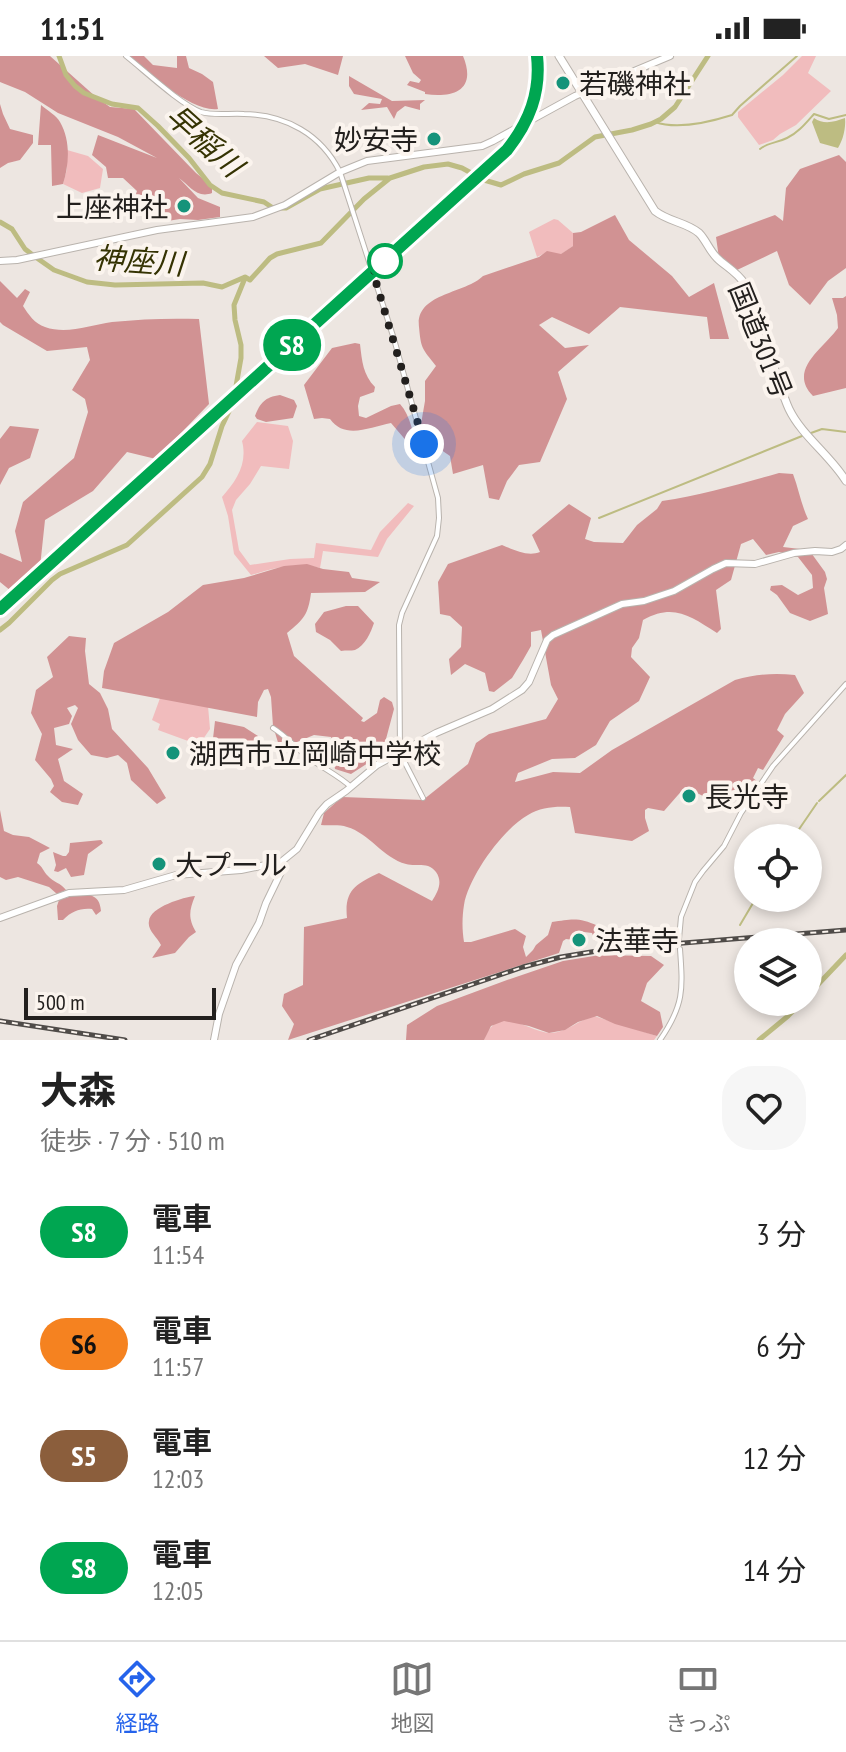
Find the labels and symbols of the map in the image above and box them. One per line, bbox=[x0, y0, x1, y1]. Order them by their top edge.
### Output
place label: 若磯神社 bbox=[579, 65, 691, 102]
marker: 若磯神社 bbox=[554, 74, 572, 92]
water label: 早稲川 bbox=[159, 95, 254, 187]
place label: 妙安寺 bbox=[334, 121, 418, 158]
marker: 妙安寺 bbox=[425, 130, 443, 148]
place label: 上座神社 bbox=[56, 188, 168, 225]
marker: 上座神社 bbox=[175, 197, 193, 215]
water label: 神座川 bbox=[93, 237, 188, 283]
unlabelled marker bbox=[368, 244, 402, 278]
street label: 国道301号 bbox=[721, 277, 801, 403]
line badge: S8 bbox=[256, 319, 328, 371]
your location bbox=[404, 424, 444, 464]
place label: 湖西市立岡崎中学校 bbox=[189, 735, 441, 772]
marker: 湖西市立岡崎中学校 bbox=[164, 744, 182, 762]
place label: 長光寺 bbox=[705, 778, 789, 815]
marker: 長光寺 bbox=[680, 787, 698, 805]
place label: 大プール bbox=[175, 846, 287, 883]
marker: 大プール bbox=[150, 855, 168, 873]
place label: 法華寺 bbox=[595, 922, 679, 959]
marker: 法華寺 bbox=[570, 931, 588, 949]
scale bar bbox=[24, 984, 216, 1020]

